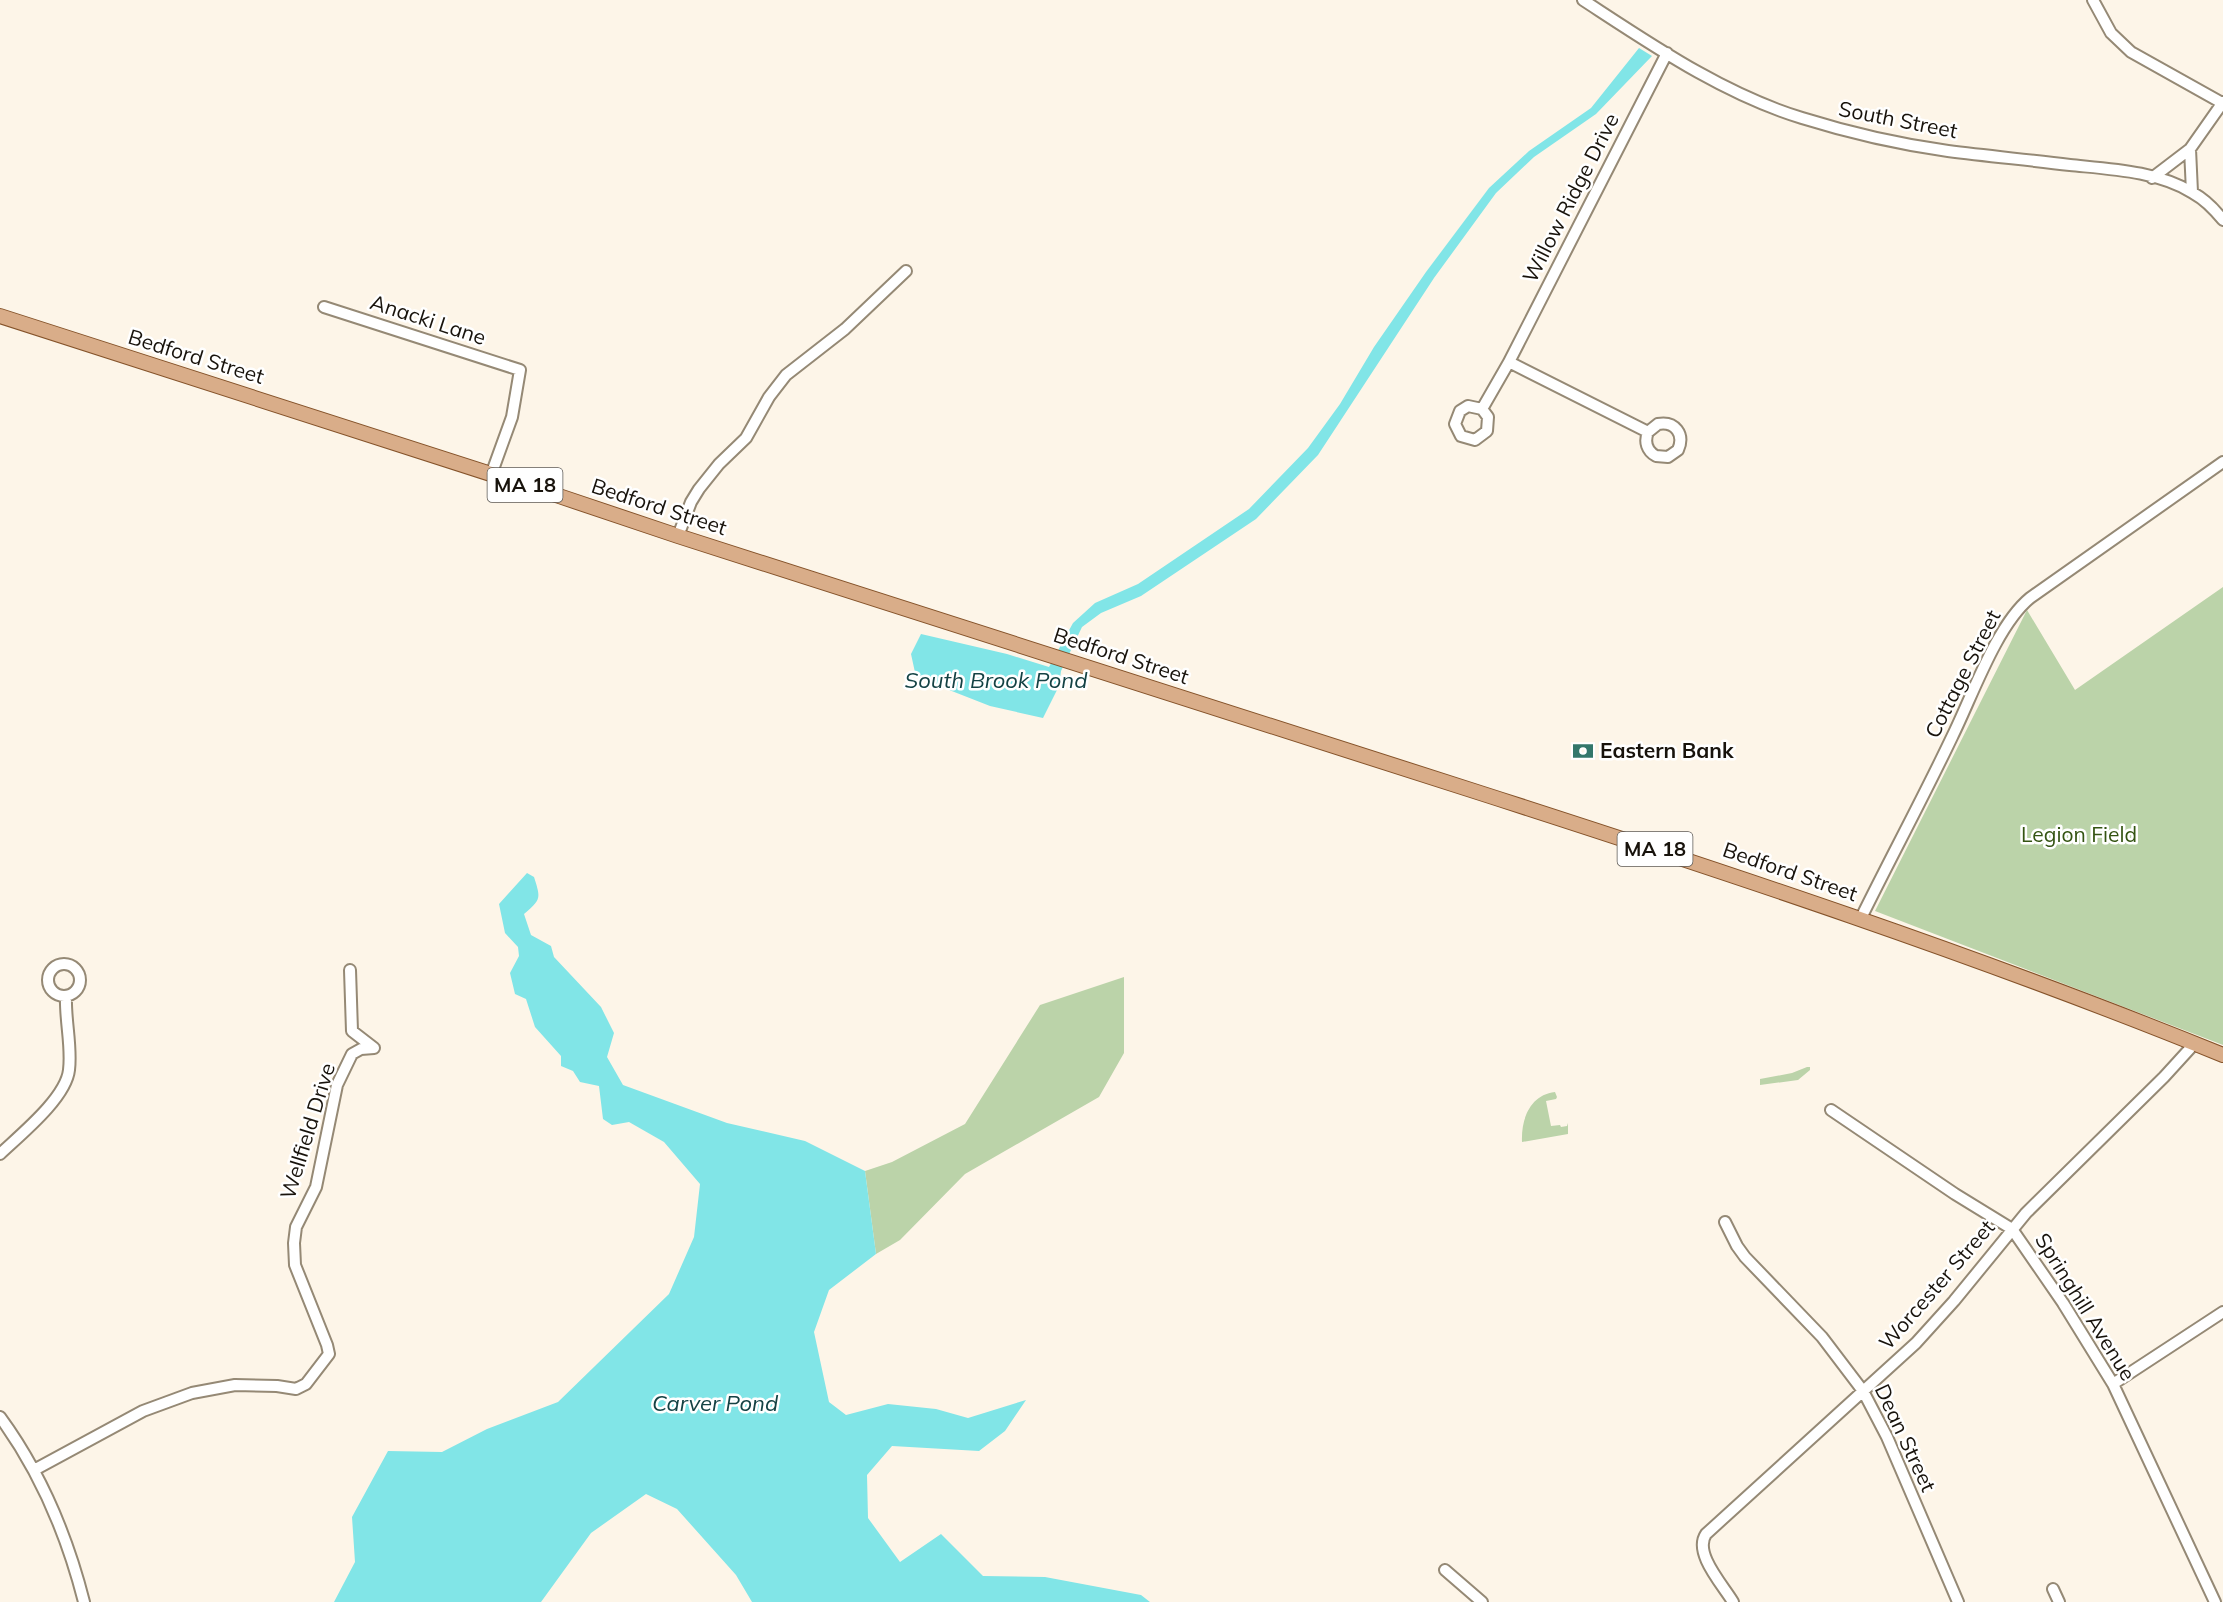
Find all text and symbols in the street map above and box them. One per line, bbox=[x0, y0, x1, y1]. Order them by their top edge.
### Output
street label: South Street bbox=[1837, 95, 1960, 143]
street label: Willow Ridge Drive bbox=[1516, 109, 1624, 286]
street label: Anacki Lane bbox=[367, 288, 489, 350]
street label: Bedford Street bbox=[125, 323, 267, 389]
road number: MA 18 bbox=[488, 468, 562, 502]
street label: Bedford Street bbox=[588, 472, 730, 540]
street label: Cottage Street bbox=[1919, 605, 2006, 742]
street label: Bedford Street bbox=[1050, 621, 1192, 689]
water label: South Brook Pond bbox=[905, 666, 1088, 694]
place label: Eastern Bank bbox=[1600, 737, 1734, 763]
bank icon: Eastern Bank bbox=[1571, 739, 1595, 763]
park label: Legion Field bbox=[2021, 821, 2137, 847]
road number: MA 18 bbox=[1618, 832, 1692, 866]
street label: Bedford Street bbox=[1720, 836, 1861, 906]
street label: Wellfield Drive bbox=[274, 1060, 340, 1202]
street label: Worcester Street bbox=[1873, 1214, 2000, 1355]
street label: Springhill Avenue bbox=[2030, 1228, 2142, 1385]
street label: Dean Street bbox=[1870, 1380, 1942, 1495]
water label: Carver Pond bbox=[652, 1389, 779, 1417]

